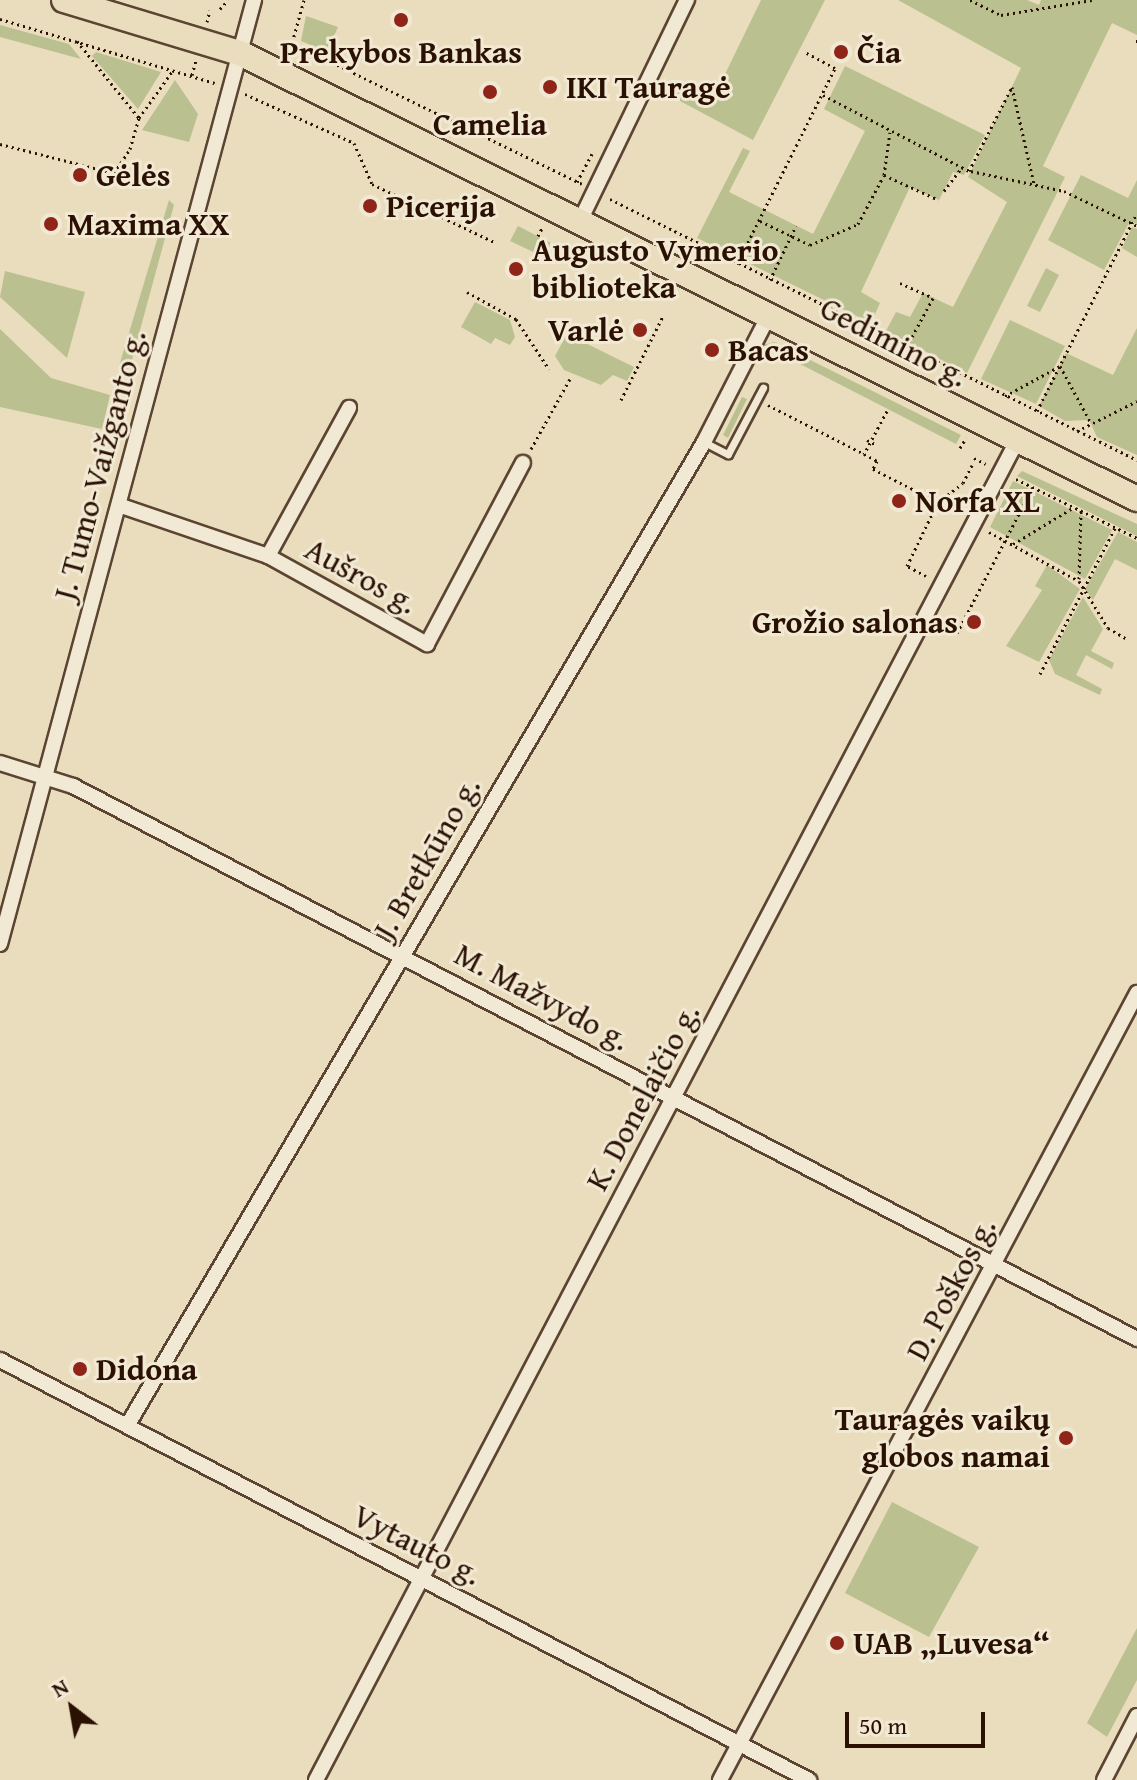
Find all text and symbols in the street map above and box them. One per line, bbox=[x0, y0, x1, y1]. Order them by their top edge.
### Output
marker: Prekybos Bankas bbox=[392, 11, 410, 29]
place label: Prekybos Bankas bbox=[280, 33, 522, 71]
place label: Čia bbox=[857, 33, 901, 71]
marker: Čia bbox=[832, 43, 850, 61]
place label: IKI Tauragė bbox=[566, 68, 731, 106]
marker: IKI Tauragė bbox=[541, 78, 559, 96]
marker: Camelia bbox=[481, 83, 499, 101]
place label: Camelia bbox=[433, 105, 547, 143]
place label: Gėlės bbox=[96, 156, 171, 194]
marker: Gėlės bbox=[71, 166, 89, 184]
place label: Picerija bbox=[386, 187, 496, 225]
marker: Picerija bbox=[361, 197, 379, 215]
place label: Maxima XX bbox=[67, 205, 229, 243]
marker: Maxima XX bbox=[42, 215, 60, 233]
place label: Augusto Vymerio biblioteka bbox=[532, 232, 779, 307]
marker: Augusto Vymerio biblioteka bbox=[507, 260, 525, 278]
street label: Gedimino g. bbox=[814, 289, 974, 395]
place label: Varlė bbox=[548, 311, 624, 349]
marker: Varlė bbox=[631, 321, 649, 339]
street label: J. Tumo-Vaižganto g. bbox=[45, 326, 155, 604]
place label: Bacas bbox=[728, 331, 809, 369]
marker: Bacas bbox=[703, 341, 721, 359]
place label: Norfa XL bbox=[915, 482, 1040, 520]
marker: Norfa XL bbox=[890, 492, 908, 510]
street label: Aušros g. bbox=[298, 530, 424, 622]
place label: Grožio salonas bbox=[752, 603, 958, 641]
marker: Grožio salonas bbox=[965, 613, 983, 631]
street label: J. Bretkūno g. bbox=[365, 770, 489, 946]
street label: M. Mažvydo g. bbox=[448, 935, 636, 1059]
street label: K. Donelaičio g. bbox=[578, 997, 708, 1197]
street label: D. Poškos g. bbox=[897, 1211, 1005, 1367]
place label: Didona bbox=[96, 1350, 197, 1388]
marker: Didona bbox=[71, 1360, 89, 1378]
place label: Tauragės vaikų globos namai bbox=[835, 1401, 1050, 1476]
marker: Tauragės vaikų globos namai bbox=[1057, 1429, 1075, 1447]
street label: Vytauto g. bbox=[346, 1496, 488, 1594]
place label: UAB „Luvesa“ bbox=[853, 1624, 1050, 1662]
marker: UAB „Luvesa“ bbox=[828, 1634, 846, 1652]
north arrow bbox=[32, 1668, 112, 1748]
text: N bbox=[45, 1670, 74, 1705]
scale bar bbox=[849, 1696, 989, 1746]
text: 50 m bbox=[859, 1708, 907, 1743]

